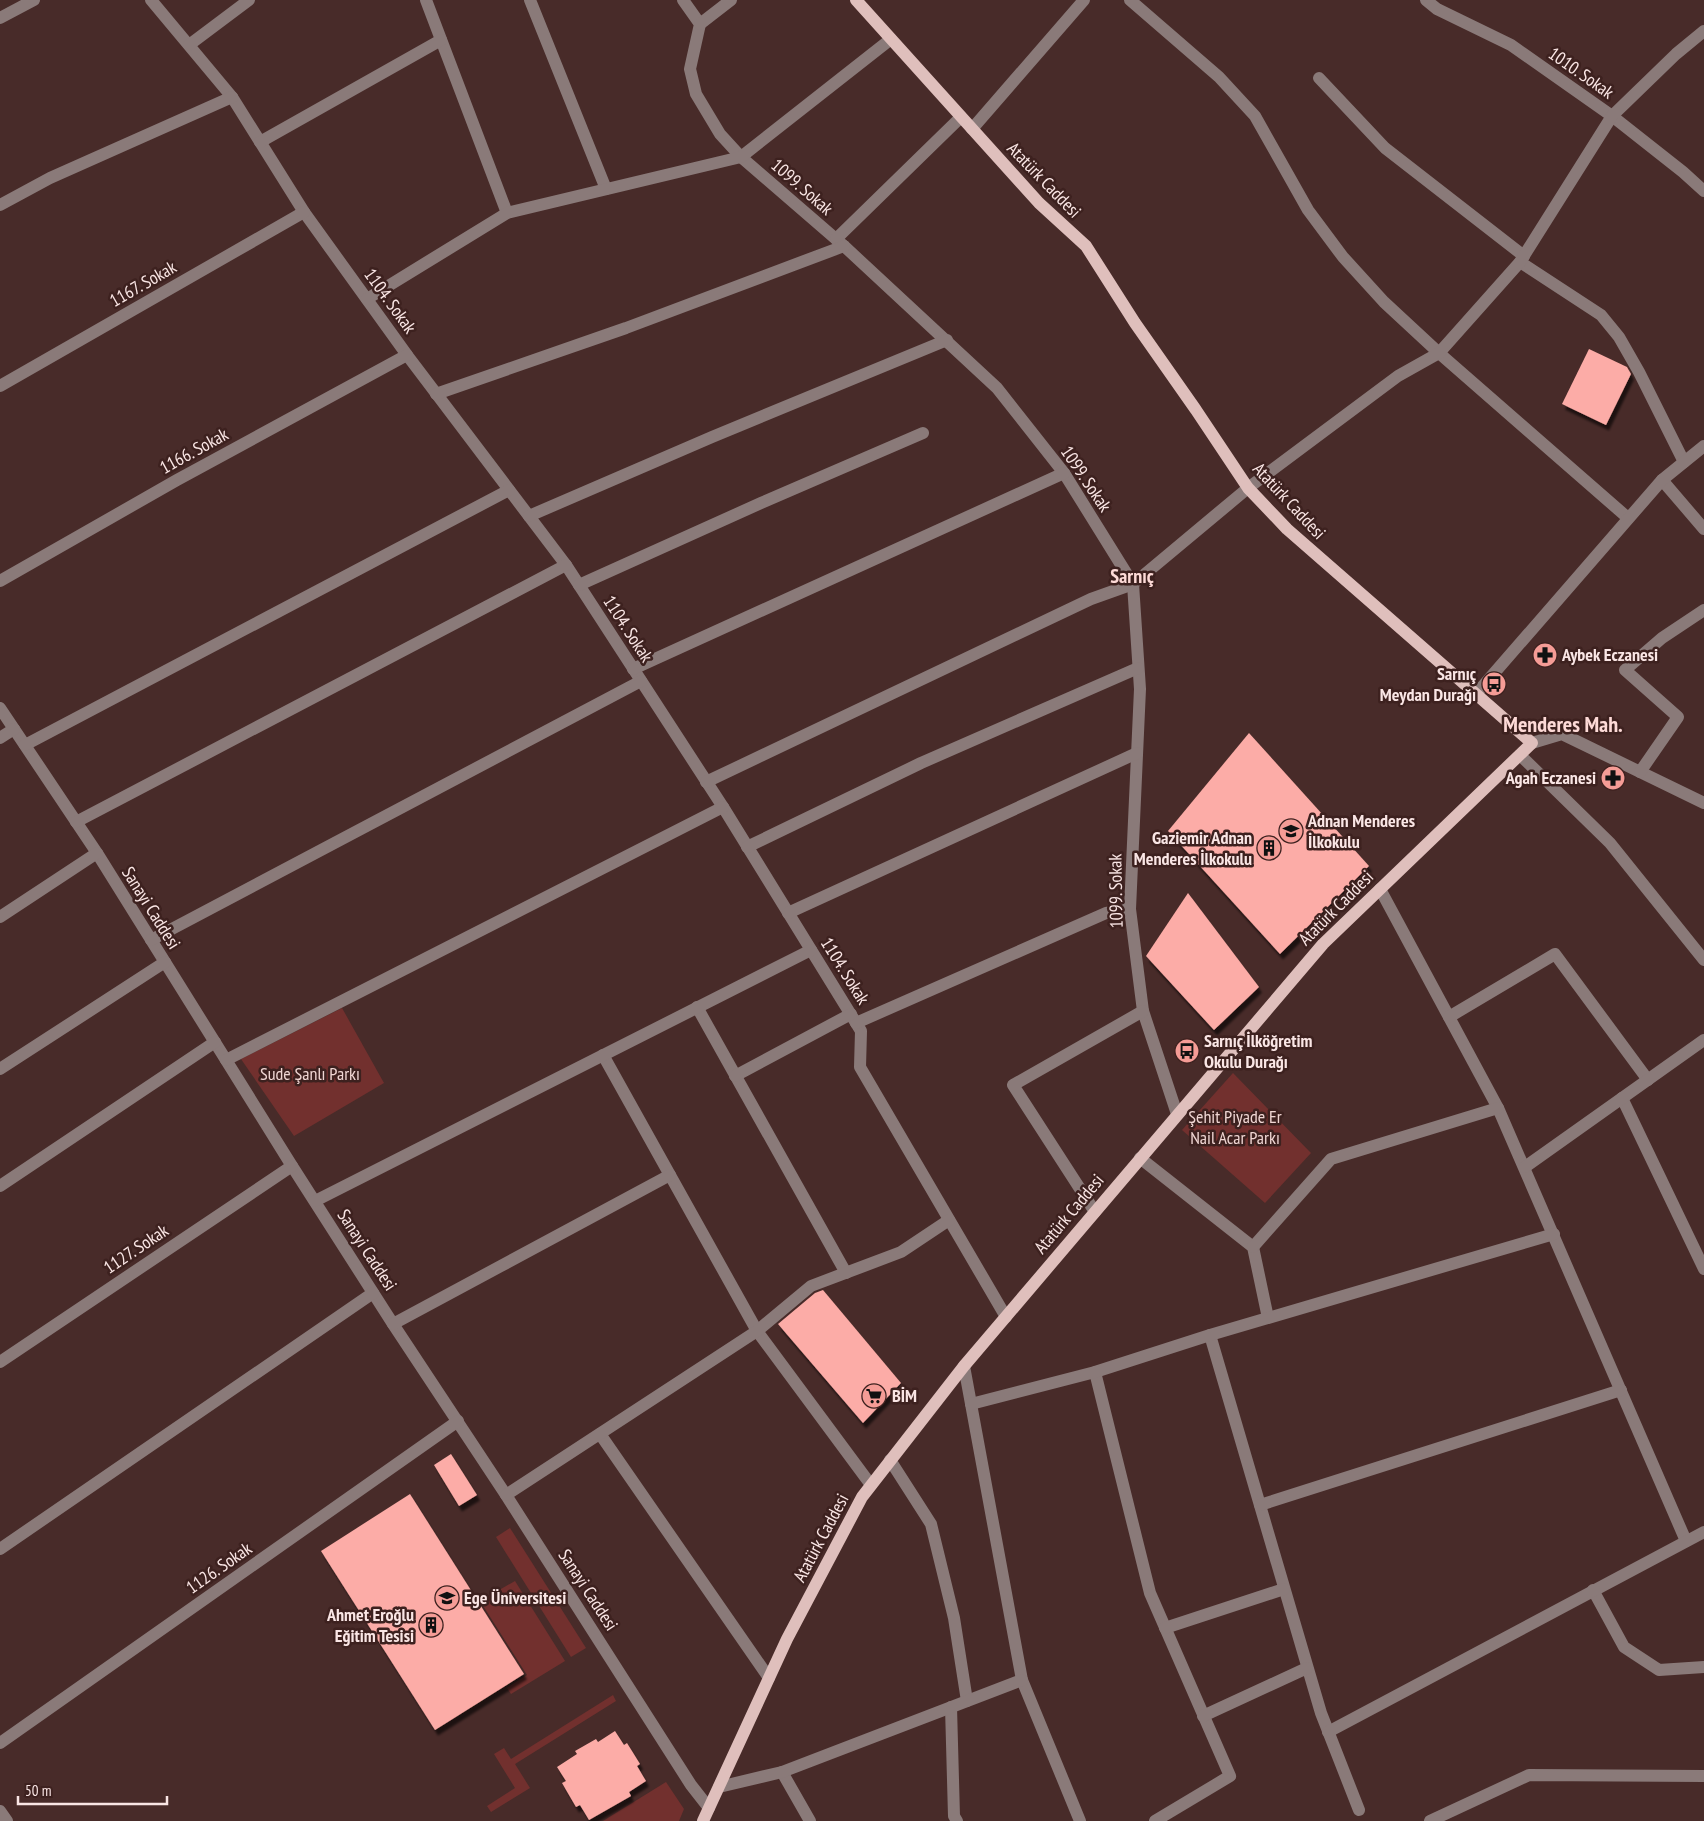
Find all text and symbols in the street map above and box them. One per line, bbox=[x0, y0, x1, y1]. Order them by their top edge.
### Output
street label: 1010. Sokak bbox=[1544, 42, 1619, 103]
street label: Atatürk Caddesi bbox=[1002, 137, 1086, 222]
street label: 1099. Sokak bbox=[767, 153, 838, 220]
street label: 1167. Sokak bbox=[105, 255, 180, 312]
street label: 1104. Sokak bbox=[359, 264, 422, 338]
street label: 1166. Sokak bbox=[155, 422, 232, 479]
street label: 1099. Sokak bbox=[1056, 441, 1117, 516]
street label: Atatürk Caddesi bbox=[1248, 457, 1331, 544]
district label: Sarnıç bbox=[1110, 563, 1154, 589]
street label: 1104. Sokak bbox=[598, 591, 658, 666]
pharmacy icon: Aybek Eczanesi bbox=[1532, 642, 1558, 668]
place label: Aybek Eczanesi bbox=[1561, 643, 1658, 666]
place label: Sarnıç Meydan Durağı bbox=[1380, 662, 1477, 706]
bus stop icon: Sarnıç Meydan Durağı bbox=[1481, 671, 1507, 697]
district label: Menderes Mah. bbox=[1503, 710, 1623, 738]
pharmacy icon: Agah Eczanesi bbox=[1600, 765, 1626, 791]
place label: Agah Eczanesi bbox=[1505, 766, 1596, 789]
place label: Adnan Menderes İlkokulu bbox=[1307, 809, 1415, 853]
school or university icon: Adnan Menderes İlkokulu bbox=[1278, 818, 1304, 844]
place label: Gaziemir Adnan Menderes İlkokulu bbox=[1134, 826, 1252, 870]
building icon: Gaziemir Adnan Menderes İlkokulu bbox=[1256, 835, 1282, 861]
street label: 1099. Sokak bbox=[1103, 853, 1128, 929]
street label: Sanayi Caddesi bbox=[117, 862, 186, 953]
street label: Atatürk Caddesi bbox=[1293, 865, 1378, 950]
street label: 1104. Sokak bbox=[816, 933, 875, 1009]
place label: Sarnıç İlköğretim Okulu Durağı bbox=[1204, 1029, 1313, 1073]
bus stop icon: Sarnıç İlköğretim Okulu Durağı bbox=[1174, 1038, 1200, 1064]
park label: Sude Şanlı Parkı bbox=[260, 1062, 360, 1085]
park label: Şehit Piyade Er Nail Acar Parkı bbox=[1188, 1105, 1282, 1149]
street label: Atatürk Caddesi bbox=[1029, 1169, 1109, 1258]
street label: Sanayi Caddesi bbox=[333, 1205, 402, 1295]
street label: 1127. Sokak bbox=[99, 1219, 173, 1279]
supermarket icon: BİM bbox=[861, 1383, 887, 1409]
place label: BİM bbox=[892, 1384, 917, 1407]
street label: Atatürk Caddesi bbox=[788, 1490, 853, 1586]
street label: 1126. Sokak bbox=[181, 1537, 256, 1598]
street label: Sanayi Caddesi bbox=[554, 1545, 623, 1635]
school or university icon: Ege Üniversitesi bbox=[434, 1585, 460, 1611]
place label: Ege Üniversitesi bbox=[464, 1586, 566, 1609]
place label: Ahmet Eroğlu Eğitim Tesisi bbox=[326, 1603, 414, 1647]
building icon: Ahmet Eroğlu Eğitim Tesisi bbox=[418, 1612, 444, 1638]
scale bar bbox=[18, 1774, 166, 1806]
text: 50 m bbox=[25, 1781, 51, 1800]

